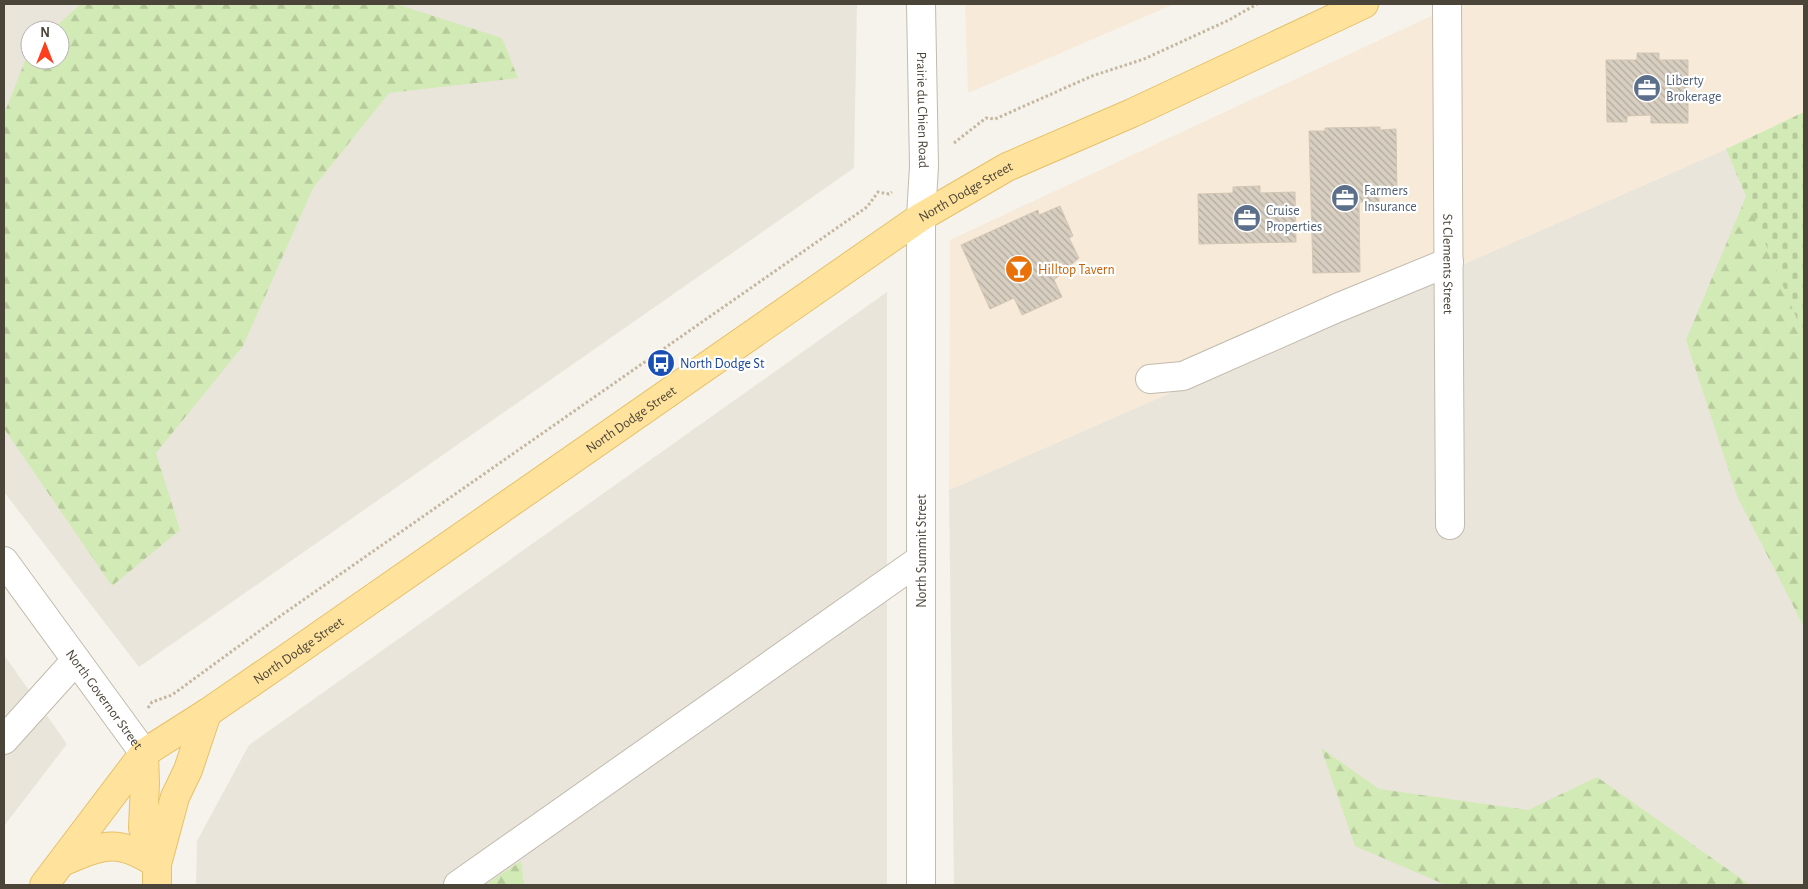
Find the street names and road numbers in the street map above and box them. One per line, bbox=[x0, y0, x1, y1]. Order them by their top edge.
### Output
street label: Prairie du Chien Road bbox=[914, 52, 930, 168]
street label: North Dodge Street bbox=[916, 159, 1015, 225]
street label: St Clements Street bbox=[1440, 214, 1455, 315]
street label: North Dodge Street bbox=[584, 383, 679, 456]
street label: North Summit Street bbox=[915, 494, 929, 608]
street label: North Dodge Street bbox=[251, 615, 347, 687]
street label: North Governor Street bbox=[63, 647, 145, 753]

